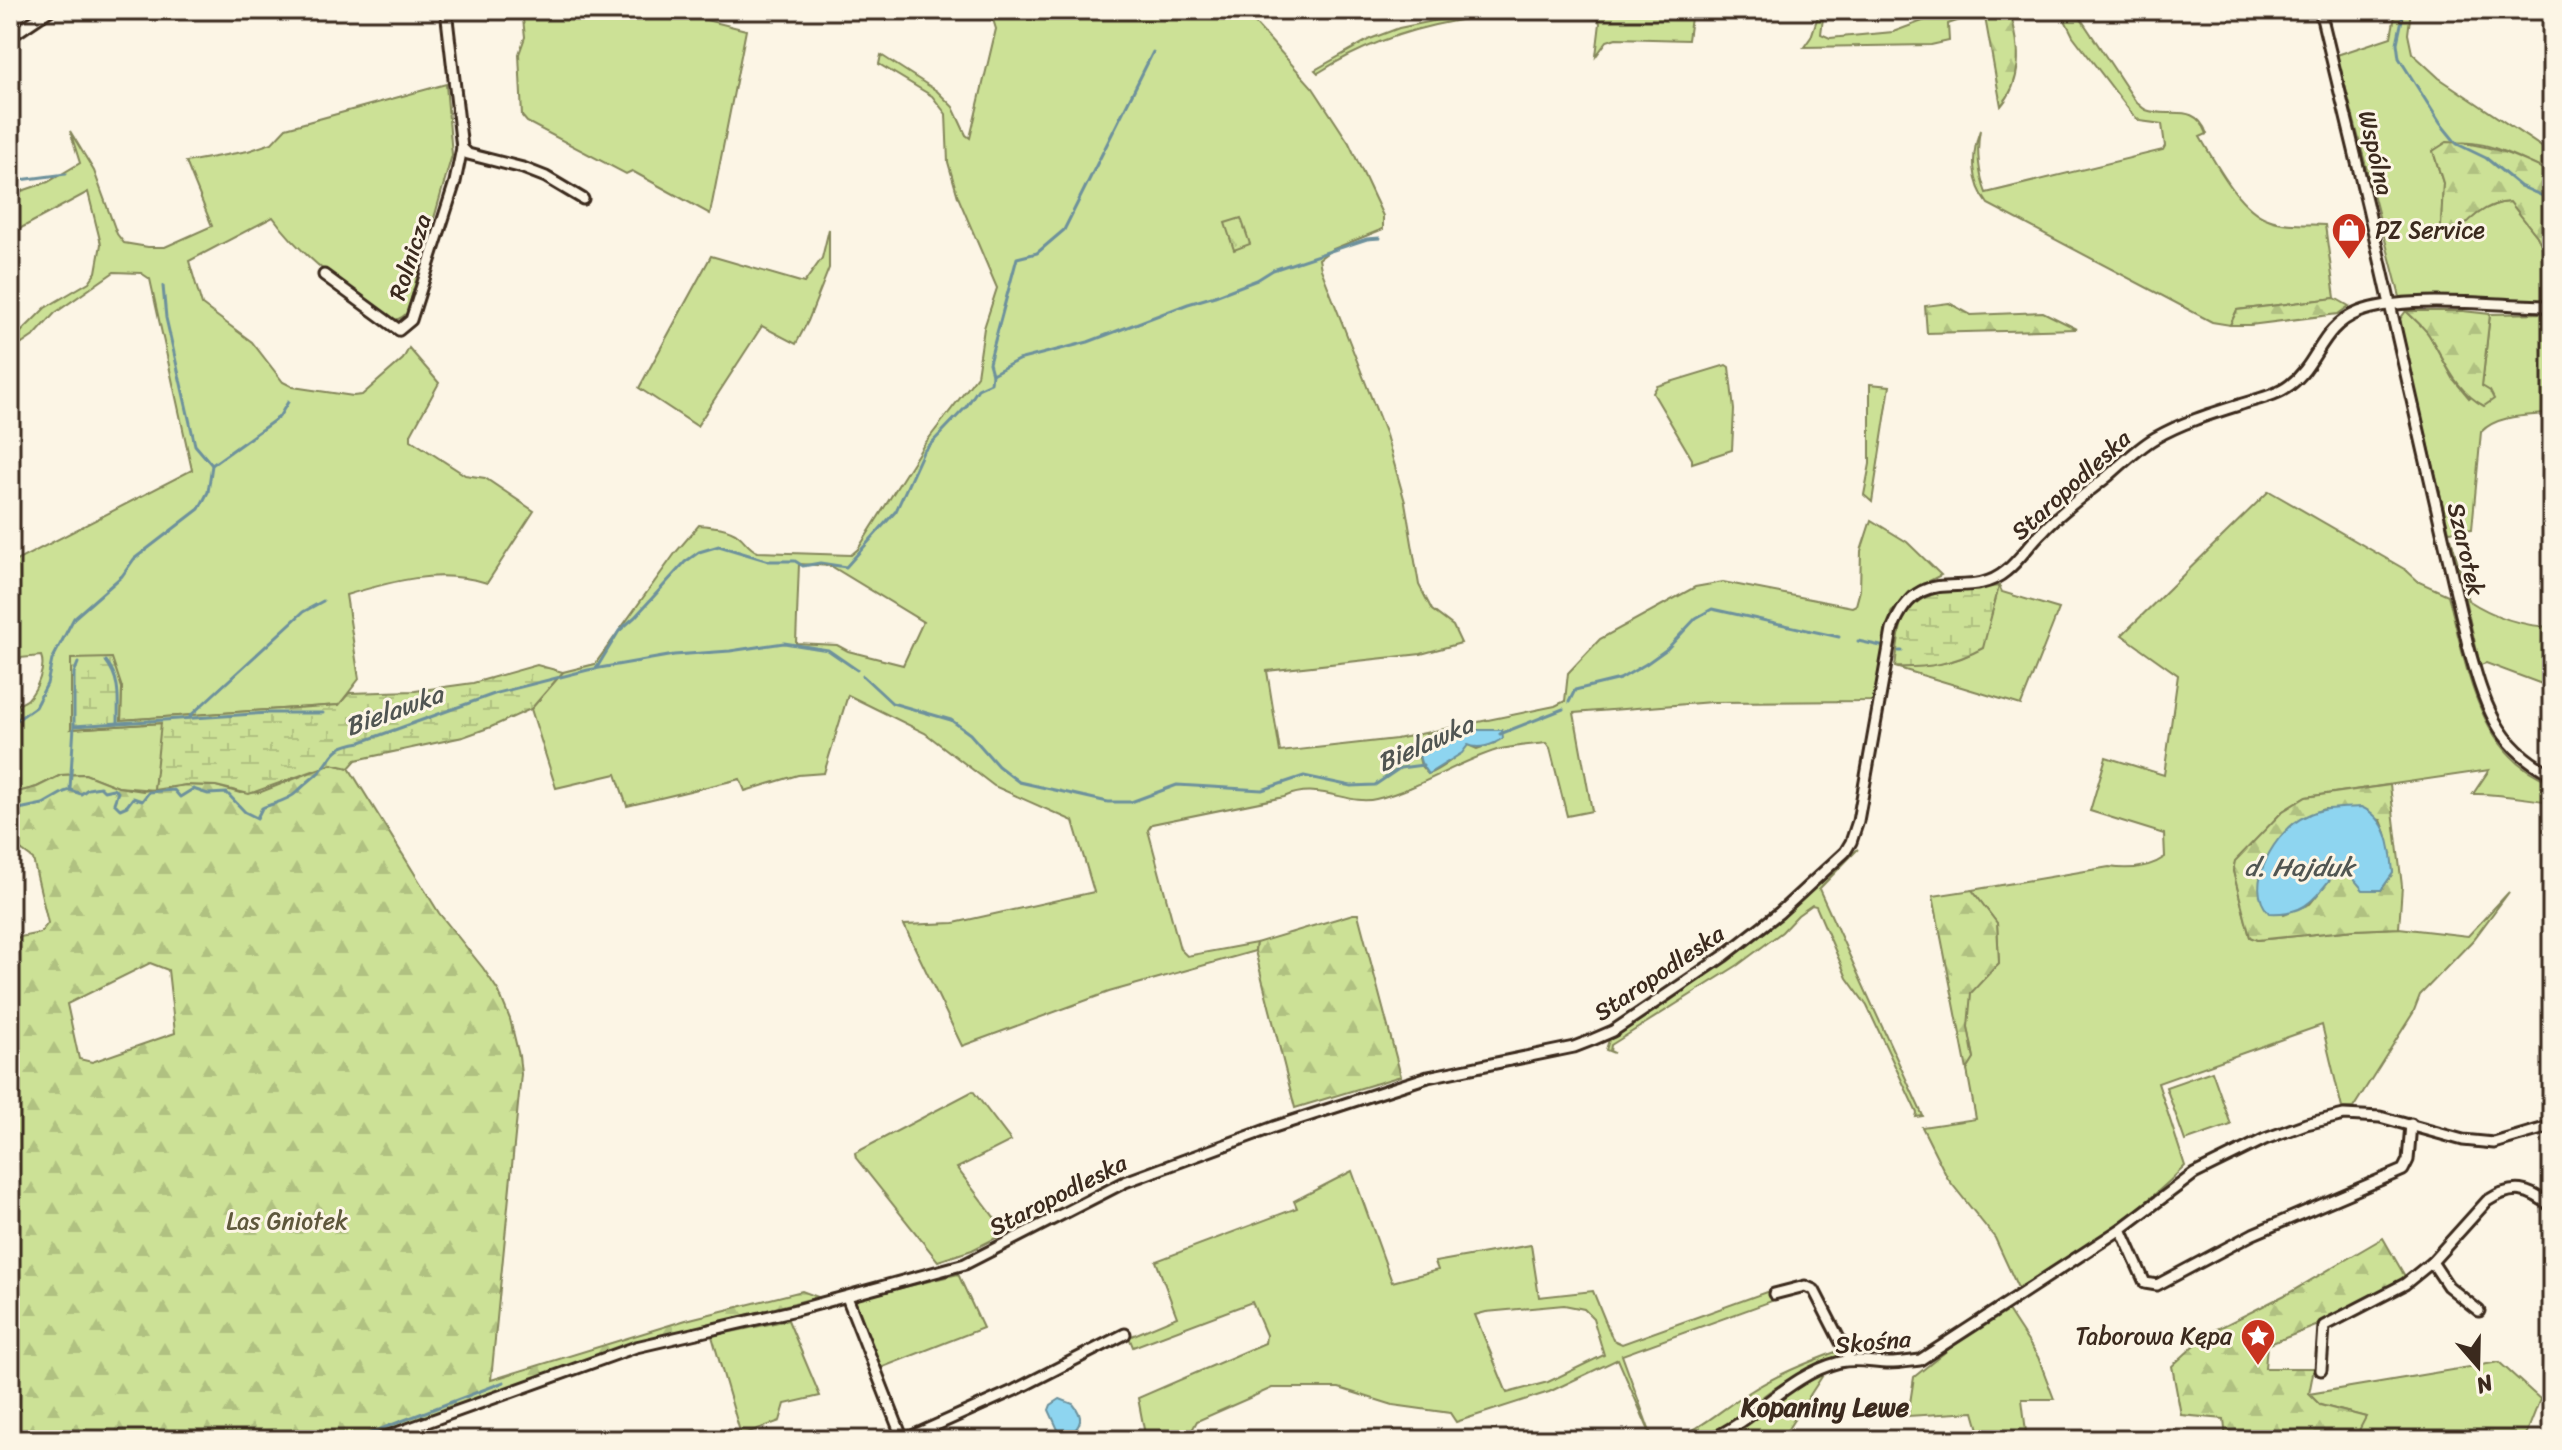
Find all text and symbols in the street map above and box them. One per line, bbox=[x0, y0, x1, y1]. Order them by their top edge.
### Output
street label: Wspólna bbox=[2346, 106, 2406, 200]
street label: Rolnicza bbox=[376, 208, 444, 306]
place label: PZ Service bbox=[2375, 209, 2485, 251]
shop icon: PZ Service bbox=[2330, 211, 2368, 261]
street label: Staropodleska bbox=[2001, 418, 2142, 551]
street label: Szarotek bbox=[2435, 498, 2497, 600]
water label: Bielawka bbox=[338, 670, 452, 749]
water label: Bielawka bbox=[1369, 700, 1483, 785]
water label: d. Hajduk bbox=[2244, 844, 2357, 890]
street label: Staropodleska bbox=[1585, 913, 1734, 1033]
street label: Staropodleska bbox=[981, 1142, 1135, 1248]
park label: Las Gniotek bbox=[226, 1200, 348, 1242]
place label: Taborowa Kępa bbox=[2075, 1315, 2233, 1357]
place icon: Taborowa Kępa bbox=[2239, 1317, 2277, 1367]
street label: Skośna bbox=[1833, 1318, 1914, 1366]
north arrow bbox=[2438, 1326, 2518, 1406]
text: N bbox=[2470, 1363, 2499, 1406]
district label: Kopaniny Lewe bbox=[1740, 1384, 1910, 1430]

